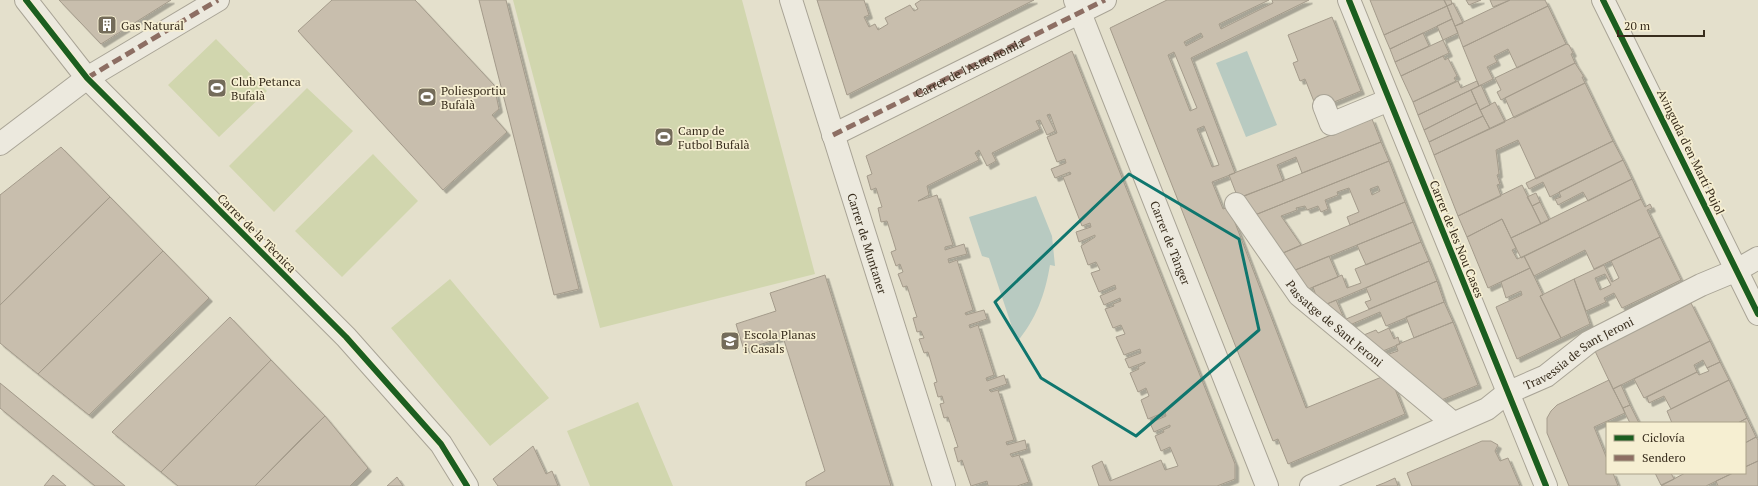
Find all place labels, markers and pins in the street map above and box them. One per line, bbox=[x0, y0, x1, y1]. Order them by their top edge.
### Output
building icon: Gas Natural bbox=[96, 14, 118, 36]
place label: Gas Natural bbox=[121, 18, 184, 33]
place label: Club Petanca Bufalà bbox=[231, 74, 301, 103]
sports icon: Club Petanca Bufalà bbox=[206, 77, 228, 99]
place label: Poliesportiu Bufalà bbox=[441, 83, 506, 112]
sports icon: Poliesportiu Bufalà bbox=[416, 86, 438, 108]
place label: Camp de Futbol Bufalà bbox=[678, 123, 750, 152]
sports icon: Camp de Futbol Bufalà bbox=[653, 126, 675, 148]
place label: Escola Planas i Casals bbox=[744, 327, 816, 356]
school or university icon: Escola Planas i Casals bbox=[719, 330, 741, 352]

